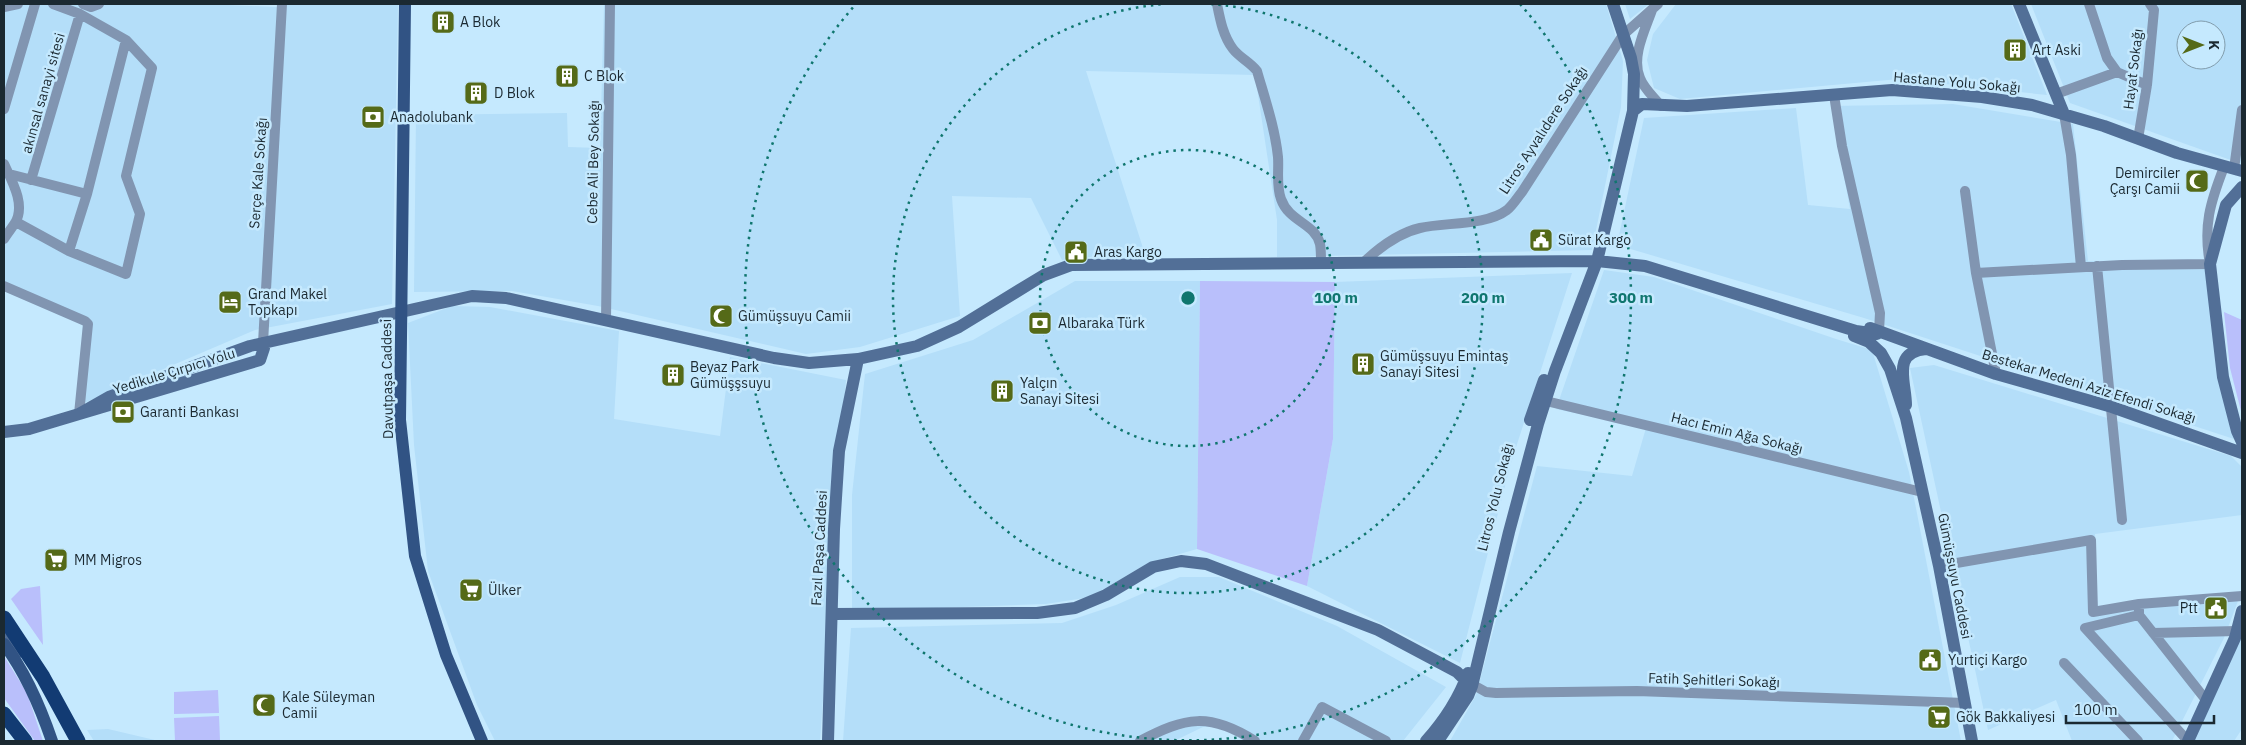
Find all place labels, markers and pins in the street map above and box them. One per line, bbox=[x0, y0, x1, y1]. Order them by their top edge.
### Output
building icon: A Blok bbox=[430, 9, 456, 35]
place label: A Blok bbox=[460, 13, 501, 31]
building icon: Art Aski bbox=[2002, 37, 2028, 63]
place label: Art Aski bbox=[2032, 41, 2081, 59]
building icon: C Blok bbox=[554, 63, 580, 89]
place label: C Blok bbox=[584, 67, 625, 85]
building icon: D Blok bbox=[463, 80, 489, 106]
place label: D Blok bbox=[494, 84, 535, 102]
bank icon: Anadolubank bbox=[360, 104, 386, 130]
place label: Anadolubank bbox=[390, 108, 474, 126]
place label: Demirciler Çarşı Camii bbox=[2110, 164, 2180, 198]
mosque icon: Demirciler Çarşı Camii bbox=[2184, 168, 2210, 194]
public building icon: Sürat Kargo bbox=[1528, 227, 1554, 253]
place label: Sürat Kargo bbox=[1558, 231, 1631, 249]
public building icon: Aras Kargo bbox=[1063, 239, 1089, 265]
place label: Aras Kargo bbox=[1094, 243, 1162, 261]
place label: Grand Makel Topkapı bbox=[248, 285, 327, 319]
hotel icon: Grand Makel Topkapı bbox=[217, 289, 243, 315]
centre of rings bbox=[1179, 289, 1197, 307]
mosque icon: Gümüşsuyu Camii bbox=[708, 303, 734, 329]
place label: Gümüşsuyu Camii bbox=[738, 307, 851, 325]
bank icon: Albaraka Türk bbox=[1027, 310, 1053, 336]
place label: Albaraka Türk bbox=[1058, 314, 1145, 332]
place label: Gümüşsuyu Emintaş Sanayi Sitesi bbox=[1380, 347, 1509, 381]
building icon: Gümüşsuyu Emintaş Sanayi Sitesi bbox=[1350, 351, 1376, 377]
place label: Beyaz Park Gümüşşsuyu bbox=[690, 358, 771, 392]
building icon: Beyaz Park Gümüşşsuyu bbox=[660, 362, 686, 388]
place label: Yalçın Sanayi Sitesi bbox=[1020, 374, 1099, 408]
building icon: Yalçın Sanayi Sitesi bbox=[989, 378, 1015, 404]
bank icon: Garanti Bankası bbox=[110, 399, 136, 425]
place label: Garanti Bankası bbox=[140, 403, 239, 421]
supermarket icon: MM Migros bbox=[43, 547, 69, 573]
place label: MM Migros bbox=[74, 551, 142, 569]
supermarket icon: Ülker bbox=[458, 577, 484, 603]
place label: Ülker bbox=[488, 581, 521, 599]
public building icon: Ptt bbox=[2203, 595, 2229, 621]
place label: Ptt bbox=[2180, 599, 2198, 617]
public building icon: Yurtiçi Kargo bbox=[1917, 647, 1943, 673]
place label: Yurtiçi Kargo bbox=[1948, 651, 2028, 669]
place label: Kale Süleyman Camii bbox=[282, 688, 375, 722]
mosque icon: Kale Süleyman Camii bbox=[251, 692, 277, 718]
supermarket icon: Gök Bakkaliyesi bbox=[1926, 704, 1952, 730]
place label: Gök Bakkaliyesi bbox=[1956, 708, 2055, 726]

